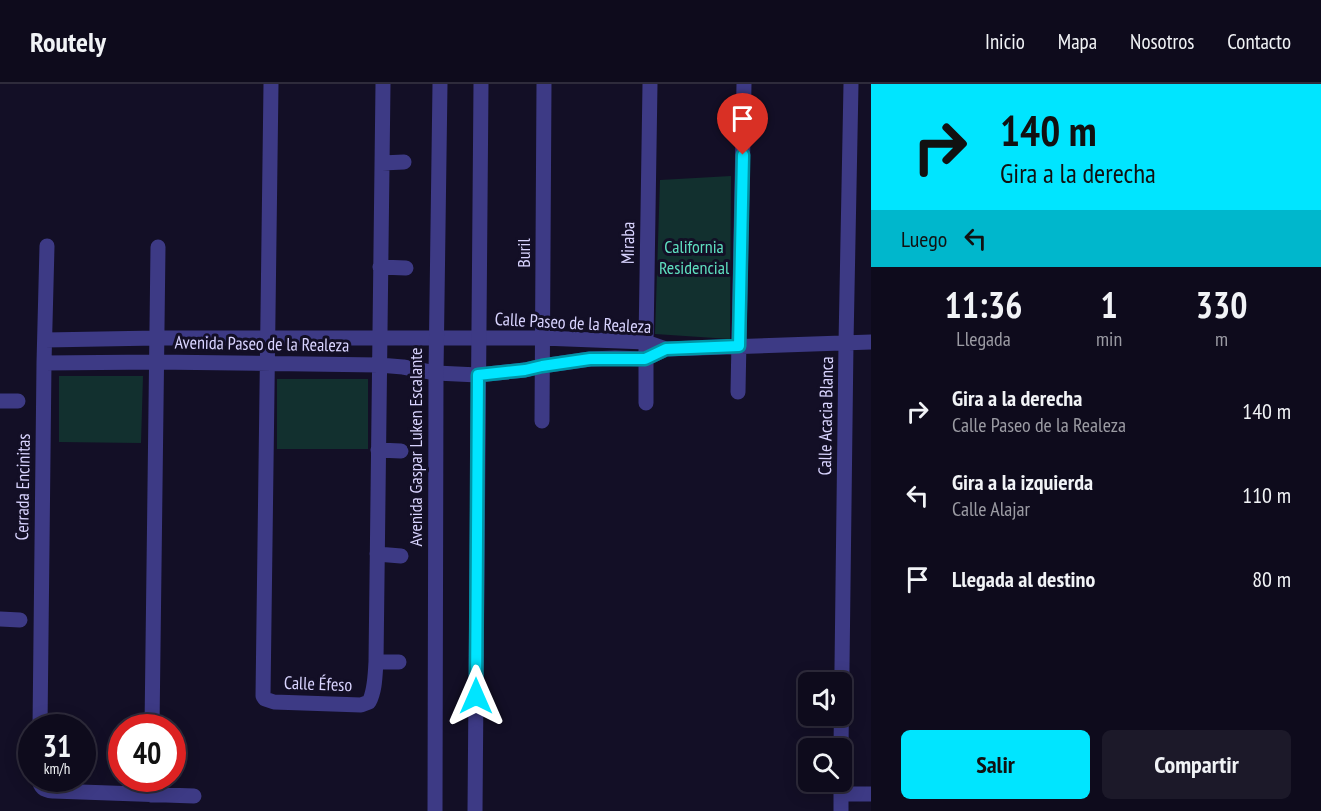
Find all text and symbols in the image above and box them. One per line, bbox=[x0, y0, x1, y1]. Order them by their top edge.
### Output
text: Routely bbox=[30, 23, 106, 60]
text: Inicio bbox=[985, 28, 1025, 55]
text: Mapa bbox=[1058, 28, 1097, 55]
text: Nosotros bbox=[1130, 28, 1194, 55]
text: Contacto bbox=[1227, 28, 1291, 55]
pin bbox=[717, 93, 768, 155]
icon: arrive bbox=[726, 102, 759, 135]
text: 140 m bbox=[1000, 103, 1097, 158]
icon: right bbox=[901, 108, 979, 186]
text: Gira a la derecha bbox=[1000, 156, 1156, 190]
street label: Miraba bbox=[616, 222, 639, 264]
icon: left bbox=[959, 222, 992, 255]
text: Luego bbox=[901, 225, 947, 253]
park label: California Residencial bbox=[659, 235, 730, 279]
street label: Buril bbox=[512, 238, 535, 268]
text: 11:36 bbox=[945, 281, 1022, 328]
text: 1 bbox=[1100, 281, 1118, 328]
text: 330 bbox=[1196, 281, 1247, 328]
street label: Calle Paseo de la Realeza bbox=[494, 307, 652, 338]
text: Llegada bbox=[956, 326, 1011, 352]
text: min bbox=[1096, 326, 1122, 352]
text: m bbox=[1215, 326, 1228, 352]
street label: Avenida Paseo de la Realeza bbox=[174, 330, 350, 357]
street label: Avenida Gaspar Luken Escalante bbox=[404, 348, 427, 546]
street label: Calle Acacia Blanca bbox=[813, 356, 838, 476]
text: Gira a la derecha bbox=[952, 384, 1082, 412]
icon: right bbox=[901, 395, 934, 428]
text: 140 m bbox=[1242, 397, 1291, 425]
text: Calle Paseo de la Realeza bbox=[952, 412, 1126, 438]
street label: Cerrada Encinitas bbox=[10, 433, 35, 541]
text: Gira a la izquierda bbox=[952, 468, 1093, 496]
icon: left bbox=[901, 479, 934, 512]
text: 110 m bbox=[1242, 481, 1291, 509]
text: Calle Alajar bbox=[952, 496, 1030, 522]
icon: arrive bbox=[901, 563, 934, 596]
text: Llegada al destino bbox=[952, 565, 1095, 593]
text: 80 m bbox=[1252, 565, 1291, 593]
position arrow bbox=[444, 664, 508, 728]
street label: Calle Éfeso bbox=[283, 671, 353, 696]
map controls bbox=[798, 672, 852, 792]
button: sound bbox=[798, 672, 852, 726]
speed limit sign: 40 bbox=[108, 714, 186, 792]
text: 31 bbox=[43, 726, 71, 765]
button: Salir bbox=[901, 730, 1090, 799]
button: Compartir bbox=[1102, 730, 1291, 799]
button: search bbox=[798, 738, 852, 792]
text: km/h bbox=[44, 759, 70, 778]

